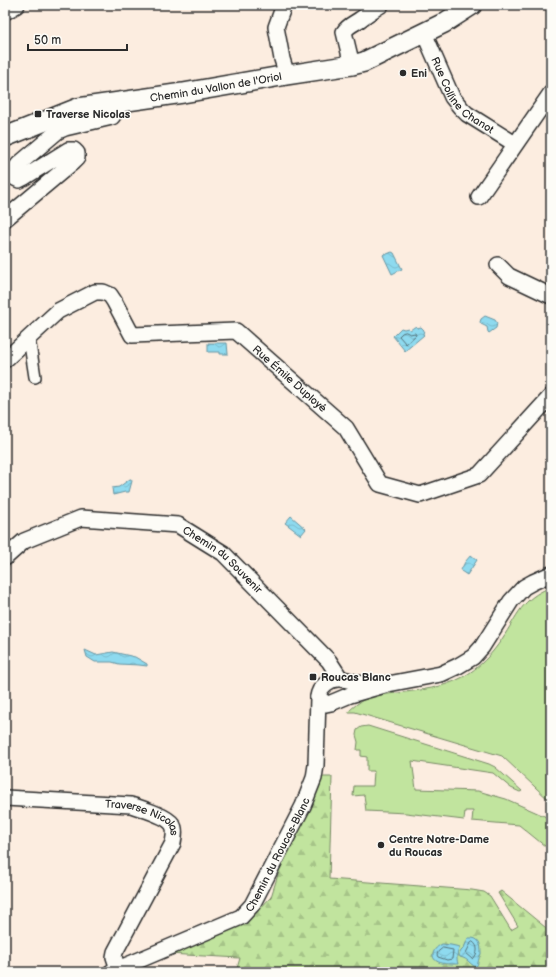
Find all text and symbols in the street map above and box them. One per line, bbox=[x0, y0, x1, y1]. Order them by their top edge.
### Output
scale bar bbox=[28, 26, 127, 52]
text: 50 m bbox=[34, 33, 61, 48]
street label: Rue Colline Chanot bbox=[428, 55, 497, 137]
place label: Eni bbox=[411, 67, 427, 80]
marker: Eni bbox=[398, 68, 408, 78]
street label: Chemin du Vallon de l'Oriol bbox=[149, 70, 283, 105]
place label: Traverse Nicolas bbox=[46, 108, 131, 121]
marker: Traverse Nicolas bbox=[33, 109, 43, 119]
street label: Rue Émile Duployé bbox=[250, 343, 330, 415]
street label: Chemin du Souvenir bbox=[180, 523, 266, 597]
place label: Roucas Blanc bbox=[321, 671, 391, 684]
marker: Roucas Blanc bbox=[308, 672, 318, 682]
street label: Chemin du Roucas-Blanc bbox=[243, 796, 313, 915]
street label: Traverse Nicolas bbox=[105, 798, 180, 836]
place label: Centre Notre-Dame du Roucas bbox=[389, 833, 489, 859]
marker: Centre Notre-Dame du Roucas bbox=[376, 840, 386, 850]

